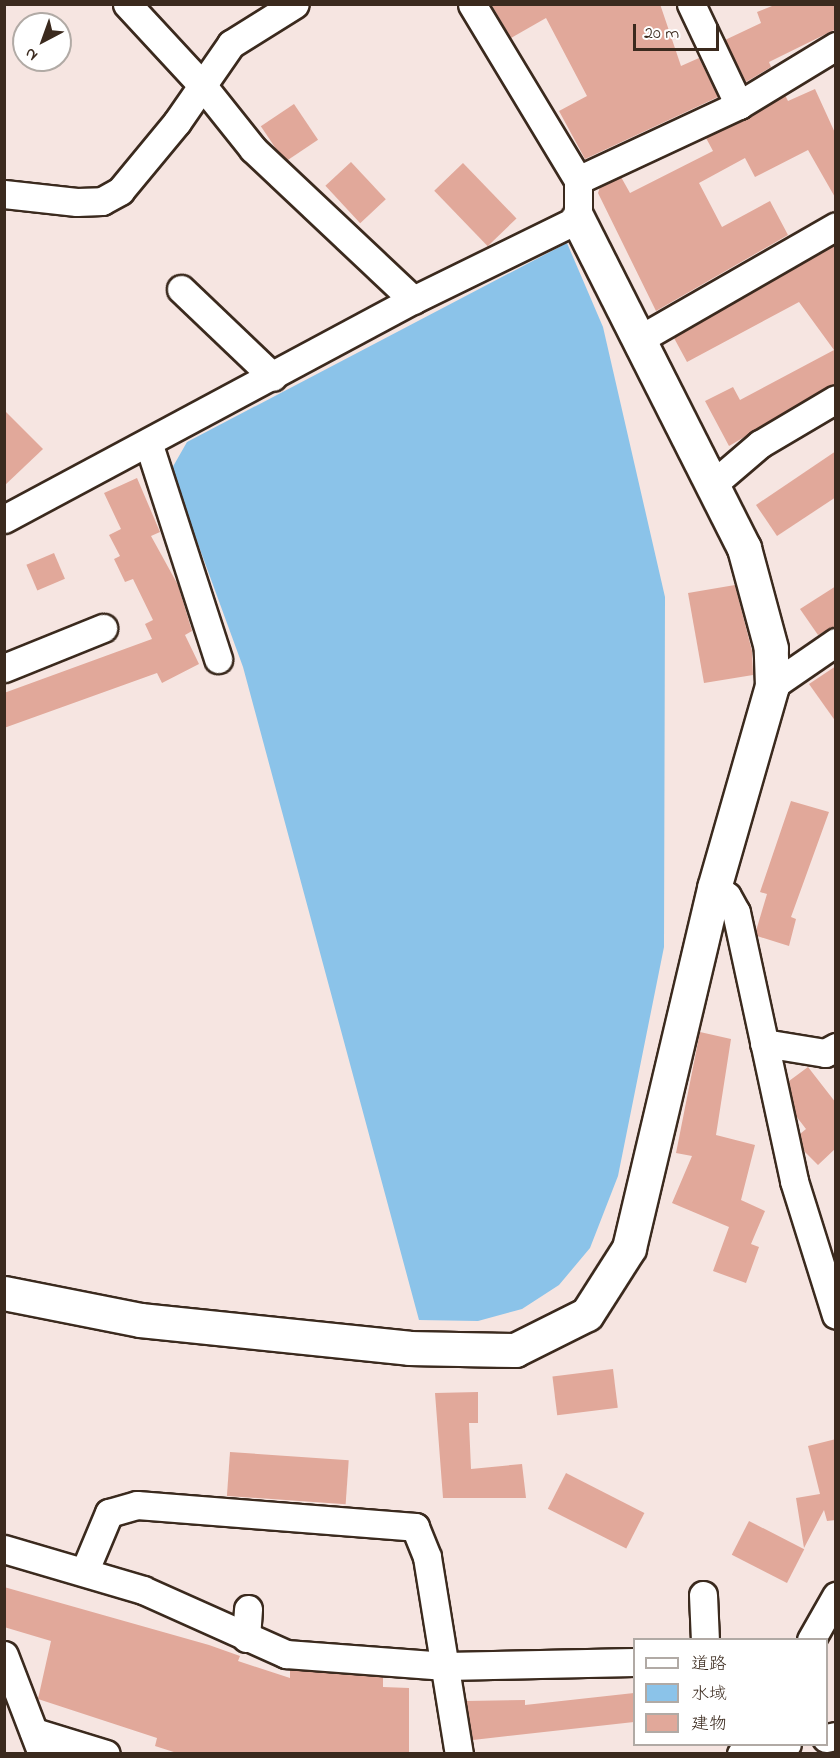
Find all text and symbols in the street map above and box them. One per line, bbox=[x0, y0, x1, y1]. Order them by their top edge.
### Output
north arrow bbox=[12, 12, 72, 72]
scale bar bbox=[636, 12, 722, 50]
text: 20 m bbox=[644, 21, 679, 47]
text: N bbox=[20, 41, 43, 67]
legend bbox=[633, 1638, 828, 1746]
text: 道路 bbox=[691, 1652, 727, 1678]
text: 水域 bbox=[691, 1682, 727, 1708]
text: 建物 bbox=[691, 1712, 727, 1738]

